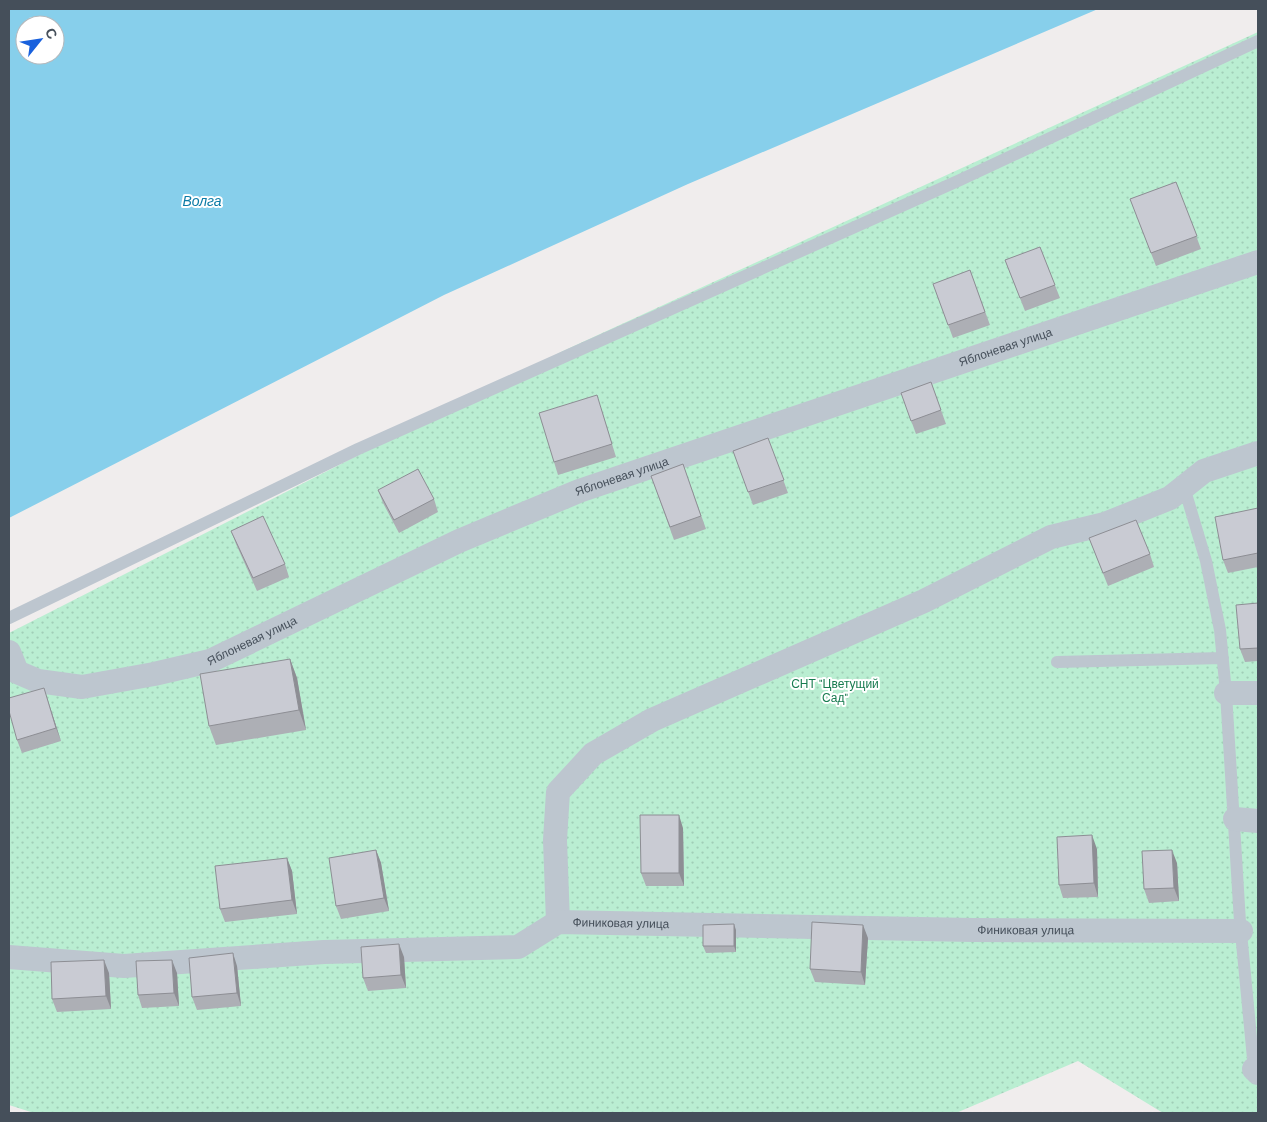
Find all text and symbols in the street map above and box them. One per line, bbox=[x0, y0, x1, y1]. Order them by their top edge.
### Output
north arrow bbox=[15, 15, 65, 65]
text: С bbox=[41, 25, 62, 42]
water label: Волга bbox=[182, 192, 222, 210]
street label: Яблоневая улица bbox=[957, 324, 1055, 370]
street label: Яблоневая улица bbox=[573, 453, 671, 500]
street label: Яблоневая улица bbox=[204, 612, 300, 669]
park label: СНТ "Цветущий Сад" bbox=[791, 676, 879, 706]
street label: Финиковая улица bbox=[572, 914, 670, 932]
street label: Финиковая улица bbox=[977, 922, 1075, 938]

